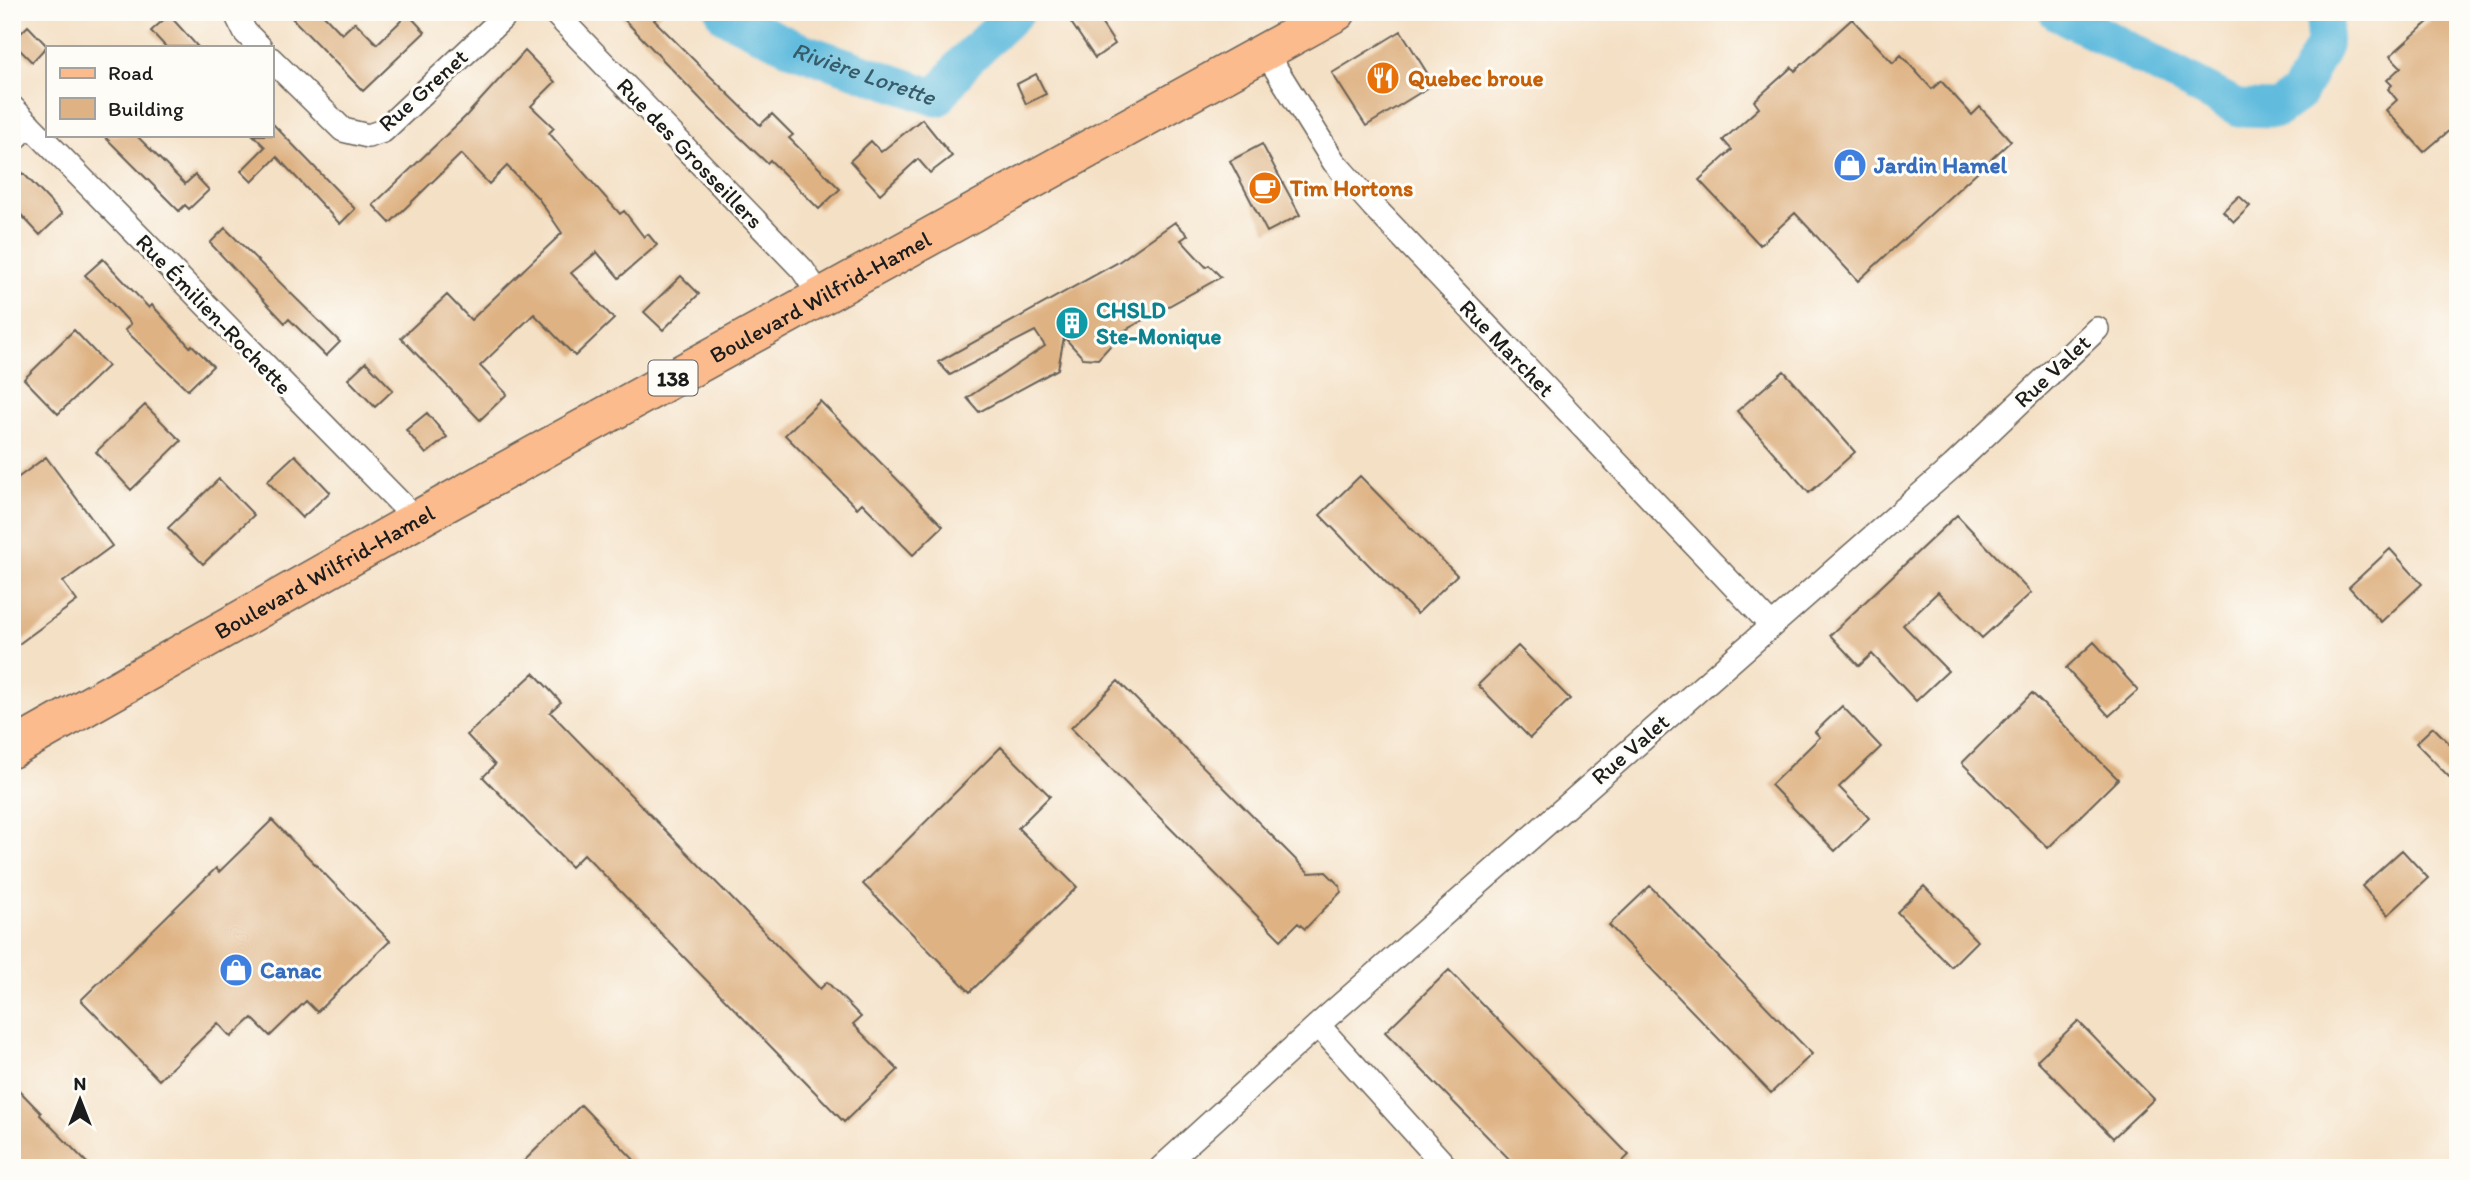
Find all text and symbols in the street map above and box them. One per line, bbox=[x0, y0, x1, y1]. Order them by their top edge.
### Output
water label: Rivière Lorette bbox=[789, 34, 941, 111]
street label: Rue Grenet bbox=[373, 42, 474, 137]
legend bbox=[46, 46, 273, 136]
restaurant icon: Quebec broue bbox=[1364, 59, 1402, 97]
text: Road bbox=[108, 60, 154, 85]
place label: Quebec broue bbox=[1408, 64, 1544, 92]
street label: Rue des Grosseillers bbox=[611, 72, 769, 234]
text: Building bbox=[108, 96, 184, 121]
shop icon: Jardin Hamel bbox=[1831, 146, 1869, 184]
place label: Jardin Hamel bbox=[1873, 151, 2007, 179]
cafe icon: Tim Hortons bbox=[1246, 169, 1284, 207]
place label: Tim Hortons bbox=[1289, 174, 1413, 202]
street label: Boulevard Wilfrid-Hamel bbox=[705, 225, 936, 369]
street label: Rue Émilien-Rochette bbox=[130, 228, 298, 400]
street label: Rue Marchet bbox=[1454, 293, 1560, 403]
place label: CHSLD Ste-Monique bbox=[1096, 296, 1222, 350]
building icon: CHSLD Ste-Monique bbox=[1053, 304, 1091, 342]
street label: Rue Valet bbox=[2008, 328, 2096, 413]
road number: 138 bbox=[648, 360, 698, 396]
street label: Boulevard Wilfrid-Hamel bbox=[209, 498, 440, 645]
street label: Rue Valet bbox=[1585, 707, 1675, 790]
shop icon: Canac bbox=[217, 951, 255, 989]
place label: Canac bbox=[260, 956, 322, 984]
north arrow bbox=[46, 1064, 116, 1134]
text: N bbox=[74, 1072, 86, 1095]

